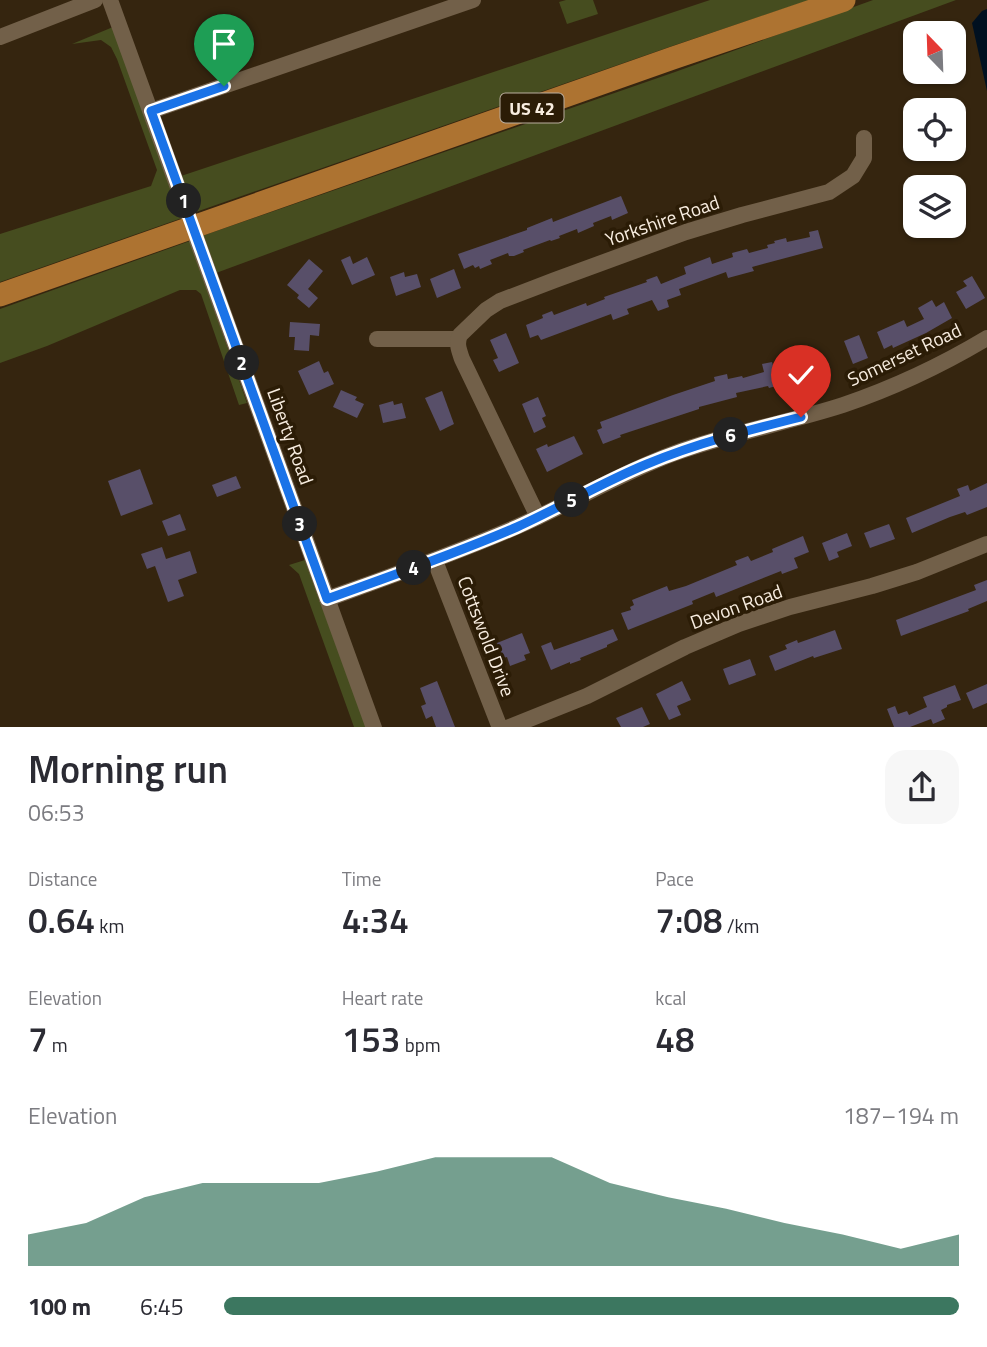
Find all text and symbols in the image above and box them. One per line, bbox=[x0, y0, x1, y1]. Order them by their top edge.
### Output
pin bbox=[194, 14, 254, 86]
north arrow bbox=[903, 21, 966, 84]
map controls bbox=[903, 21, 966, 238]
icon: arrive bbox=[205, 25, 243, 63]
road number: US 42 bbox=[500, 94, 564, 122]
button: locate bbox=[903, 98, 966, 161]
button: layers bbox=[903, 175, 966, 238]
pin: 1 bbox=[166, 184, 202, 218]
text: 1 bbox=[178, 186, 189, 215]
street label: Yorkshire Road bbox=[601, 187, 723, 253]
street label: Somerset Road bbox=[842, 315, 966, 393]
pin bbox=[771, 345, 831, 417]
pin: 2 bbox=[224, 346, 260, 380]
text: 2 bbox=[236, 348, 247, 377]
icon: check bbox=[782, 356, 820, 394]
street label: Liberty Road bbox=[260, 384, 322, 488]
pin: 6 bbox=[714, 418, 748, 452]
text: 6 bbox=[725, 420, 736, 449]
pin: 5 bbox=[554, 482, 590, 518]
text: 5 bbox=[566, 485, 577, 514]
pin: 3 bbox=[282, 506, 318, 542]
text: 3 bbox=[294, 509, 305, 538]
pin: 4 bbox=[396, 550, 432, 586]
text: 4 bbox=[408, 553, 419, 582]
street label: Cottswold Drive bbox=[451, 572, 523, 700]
street label: Devon Road bbox=[686, 576, 786, 636]
text: Morning run bbox=[28, 740, 228, 798]
button: share bbox=[885, 750, 959, 824]
text: 06:53 bbox=[28, 795, 85, 830]
text: Distance bbox=[28, 864, 97, 893]
text: Time bbox=[342, 864, 381, 893]
text: Pace bbox=[655, 864, 694, 893]
text: 0.64 bbox=[28, 893, 95, 947]
text: 4:34 bbox=[342, 893, 409, 947]
text: 7:08 bbox=[655, 893, 723, 947]
text: km bbox=[95, 911, 124, 940]
text: /km bbox=[723, 911, 760, 940]
text: Elevation bbox=[28, 983, 102, 1012]
text: Heart rate bbox=[342, 983, 423, 1012]
text: kcal bbox=[655, 983, 686, 1012]
text: 7 bbox=[28, 1012, 48, 1066]
text: 153 bbox=[342, 1012, 400, 1066]
text: 48 bbox=[655, 1012, 695, 1066]
text: m bbox=[48, 1030, 68, 1059]
text: bpm bbox=[400, 1030, 441, 1059]
text: Elevation bbox=[28, 1098, 117, 1133]
text: 187–194 m bbox=[843, 1098, 959, 1133]
text: 100 m bbox=[28, 1289, 91, 1324]
text: 6:45 bbox=[140, 1289, 184, 1324]

